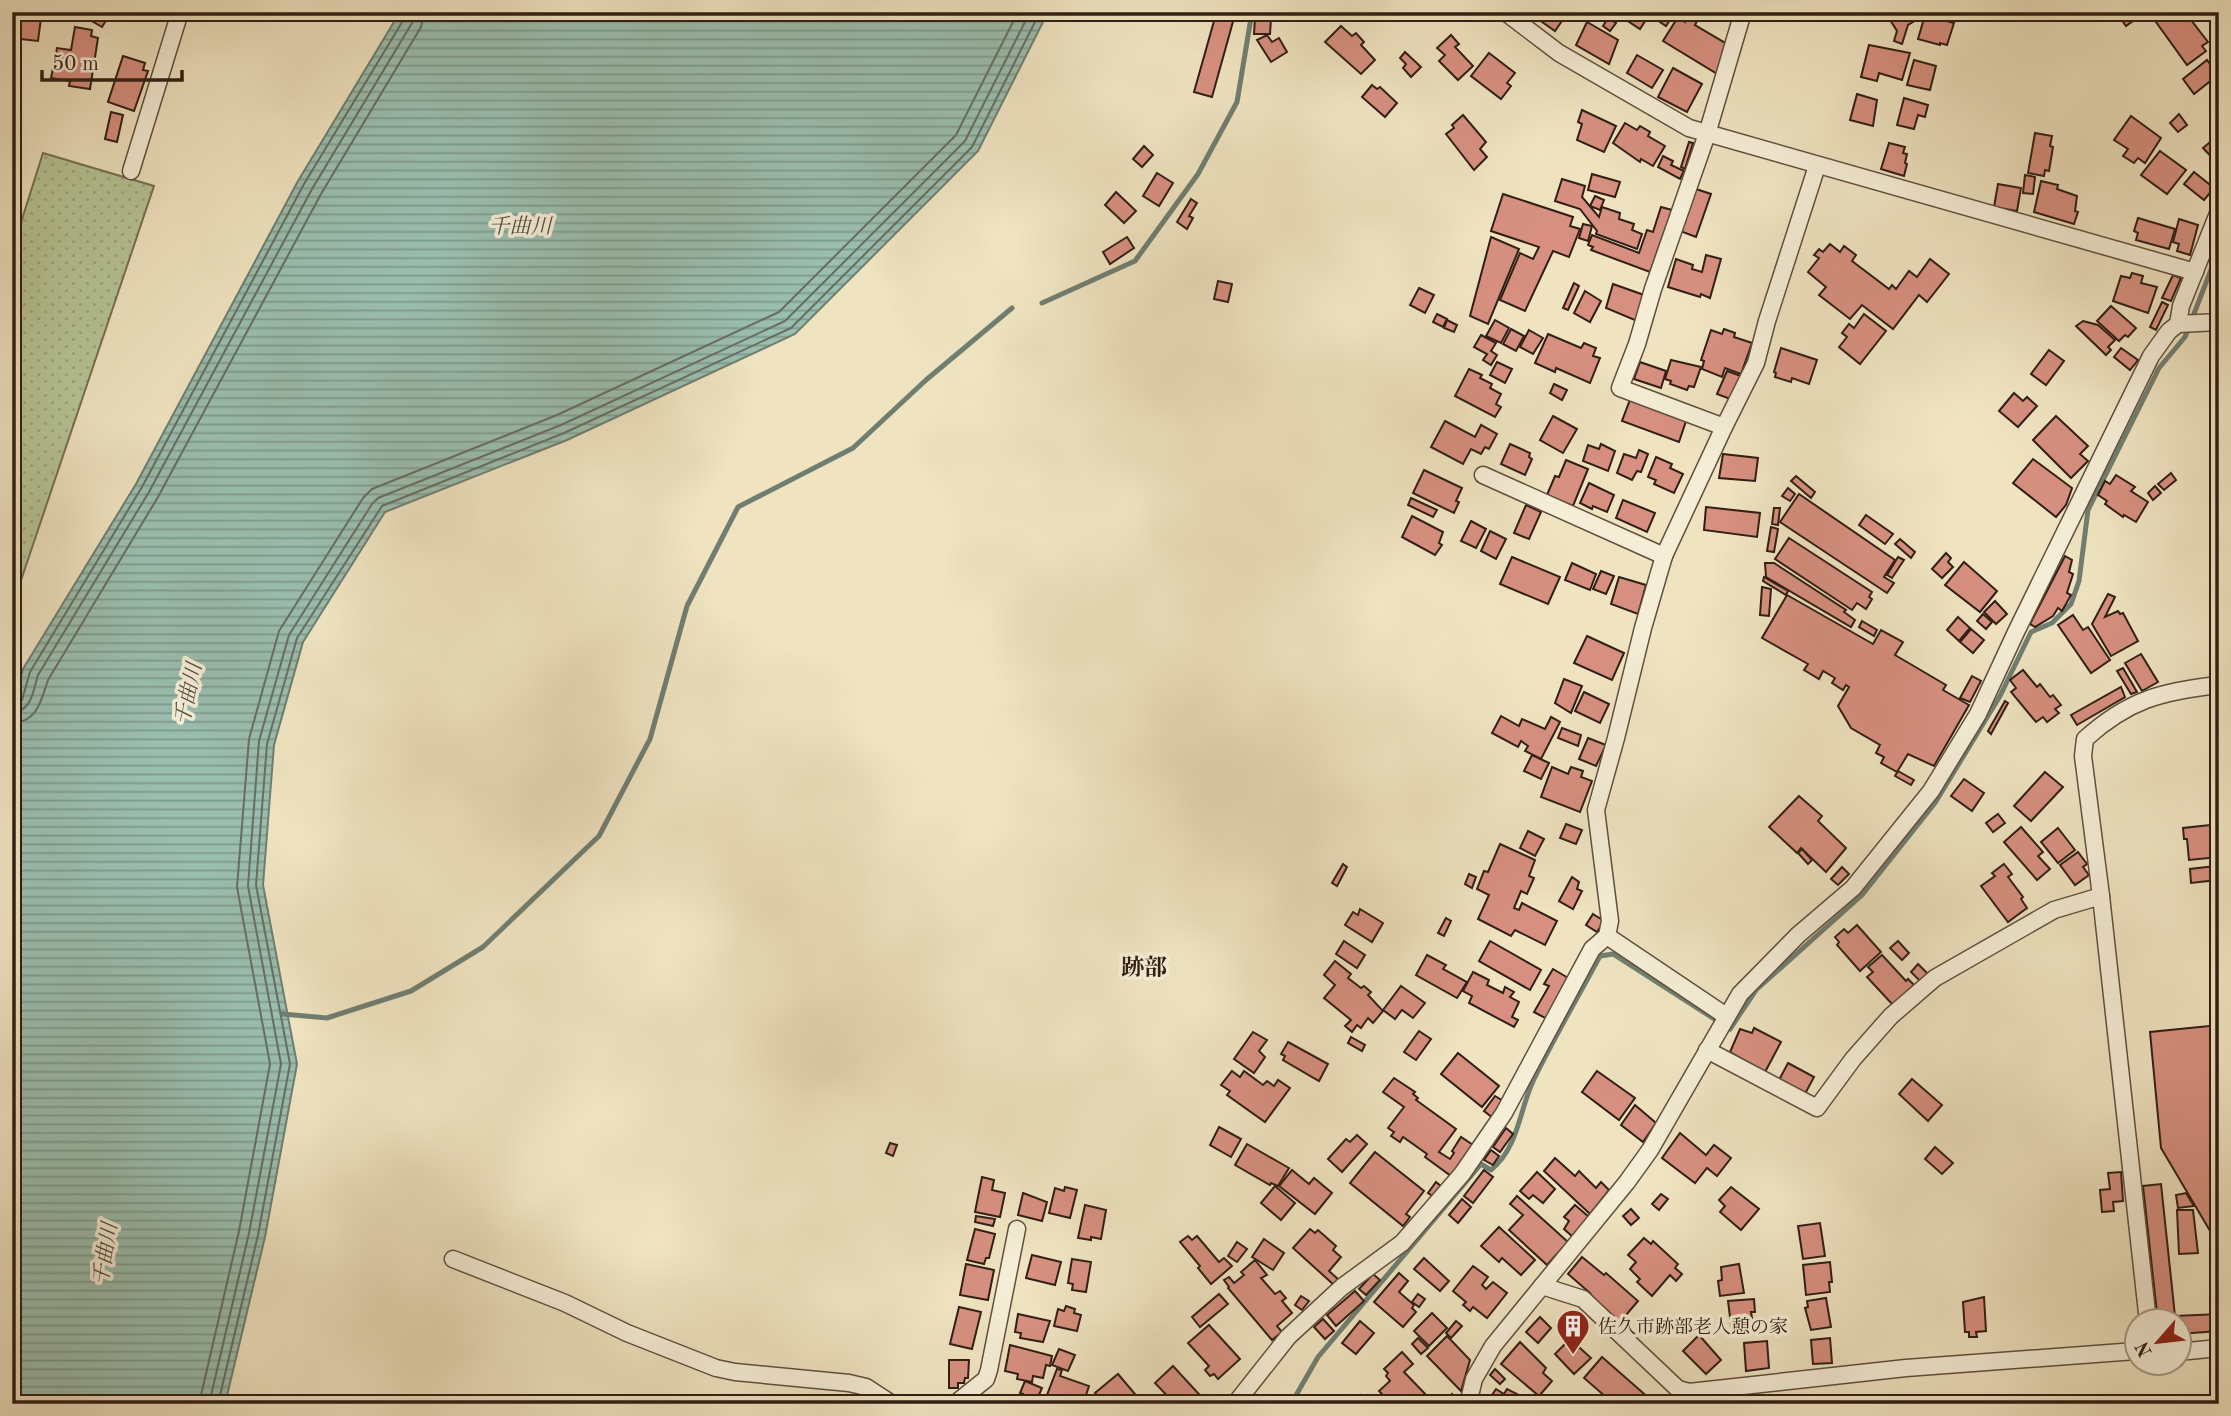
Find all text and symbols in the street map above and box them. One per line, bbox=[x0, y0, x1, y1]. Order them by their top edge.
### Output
scale bar bbox=[42, 38, 182, 82]
text: 50 m bbox=[52, 54, 99, 75]
water label: 千曲川 bbox=[489, 215, 553, 238]
water label: 千曲川 bbox=[171, 659, 207, 727]
district label: 跡部 bbox=[1121, 955, 1167, 980]
water label: 千曲川 bbox=[89, 1219, 122, 1287]
building icon: 佐久市跡部老人憩の家 bbox=[1554, 1307, 1592, 1356]
north arrow bbox=[2122, 1308, 2192, 1378]
place label: 佐久市跡部老人憩の家 bbox=[1598, 1317, 1788, 1338]
text: N bbox=[2133, 1338, 2157, 1360]

